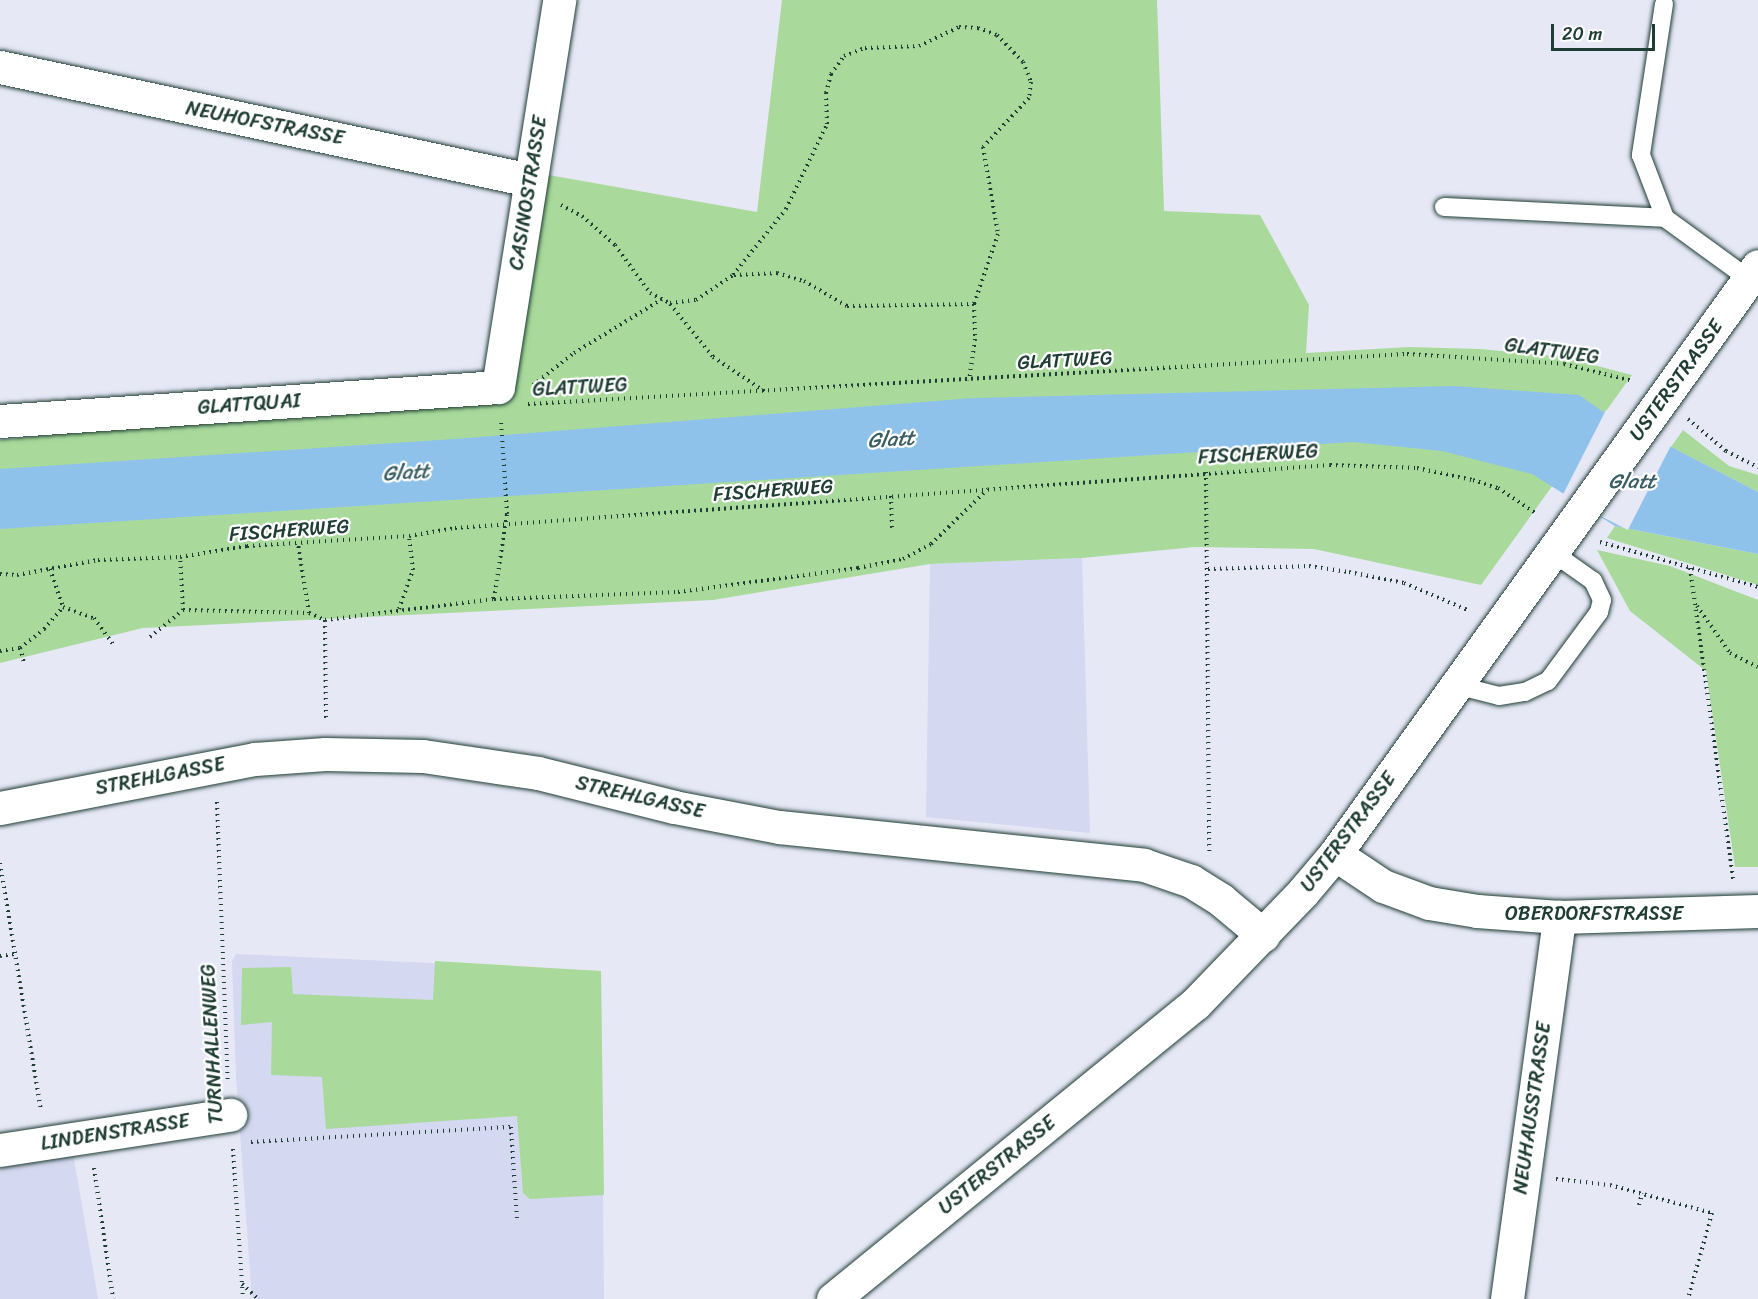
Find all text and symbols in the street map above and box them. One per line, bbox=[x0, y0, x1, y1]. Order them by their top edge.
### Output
scale bar bbox=[1554, 12, 1658, 50]
text: 20 m bbox=[1562, 18, 1602, 50]
street label: NEUHOFSTRASSE bbox=[184, 96, 346, 150]
street label: CASINOSTRASSE bbox=[504, 114, 552, 272]
street label: USTERSTRASSE bbox=[1624, 315, 1728, 445]
street label: GLATTWEG bbox=[1503, 332, 1601, 370]
street label: GLATTWEG bbox=[1017, 346, 1113, 374]
street label: GLATTWEG bbox=[532, 373, 628, 401]
street label: GLATTQUAI bbox=[197, 388, 301, 420]
water label: Glatt bbox=[867, 425, 915, 453]
street label: FISCHERWEG bbox=[1197, 439, 1319, 469]
water label: Glatt bbox=[382, 458, 430, 486]
water label: Glatt bbox=[1609, 468, 1655, 494]
street label: FISCHERWEG bbox=[712, 474, 834, 506]
street label: FISCHERWEG bbox=[228, 514, 350, 546]
street label: STREHLGASSE bbox=[93, 752, 227, 800]
street label: USTERSTRASSE bbox=[1295, 767, 1401, 897]
street label: STREHLGASSE bbox=[573, 771, 707, 823]
street label: OBERDORFSTRASSE bbox=[1505, 901, 1683, 925]
street label: TURNHALLENWEG bbox=[196, 963, 228, 1125]
street label: NEUHAUSSTRASSE bbox=[1508, 1020, 1556, 1196]
street label: LINDENSTRASSE bbox=[39, 1108, 191, 1156]
street label: USTERSTRASSE bbox=[934, 1110, 1060, 1220]

